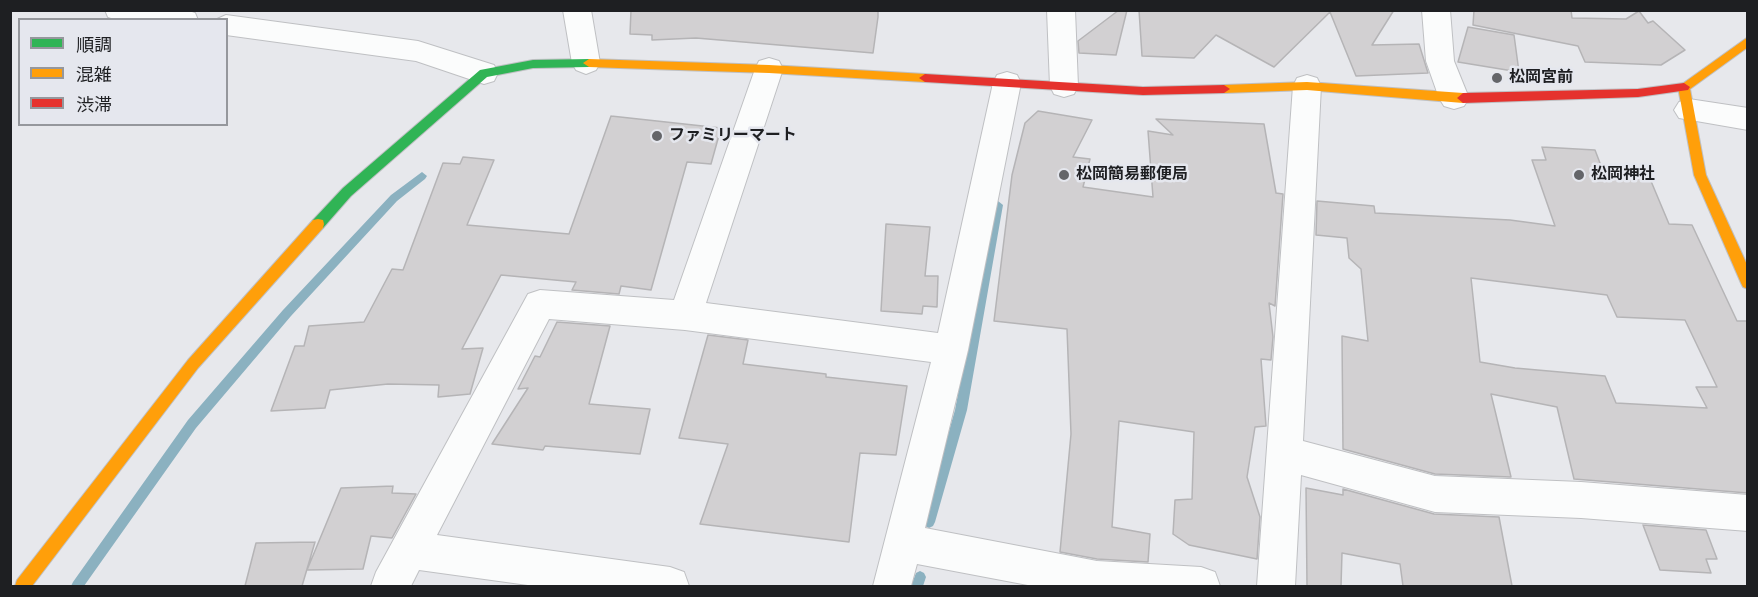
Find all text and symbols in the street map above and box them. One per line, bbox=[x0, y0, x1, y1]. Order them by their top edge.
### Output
legend bbox=[18, 18, 228, 126]
text: 順調 bbox=[76, 34, 112, 56]
text: 混雑 bbox=[76, 64, 112, 86]
place label: 松岡宮前 bbox=[1509, 68, 1573, 88]
marker: 松岡宮前 bbox=[1490, 71, 1504, 85]
text: 渋滞 bbox=[76, 94, 112, 116]
place label: ファミリーマート bbox=[669, 126, 797, 146]
marker: ファミリーマート bbox=[650, 129, 664, 143]
place label: 松岡簡易郵便局 bbox=[1076, 165, 1188, 185]
place label: 松岡神社 bbox=[1591, 165, 1655, 185]
marker: 松岡簡易郵便局 bbox=[1057, 168, 1071, 182]
marker: 松岡神社 bbox=[1572, 168, 1586, 182]

